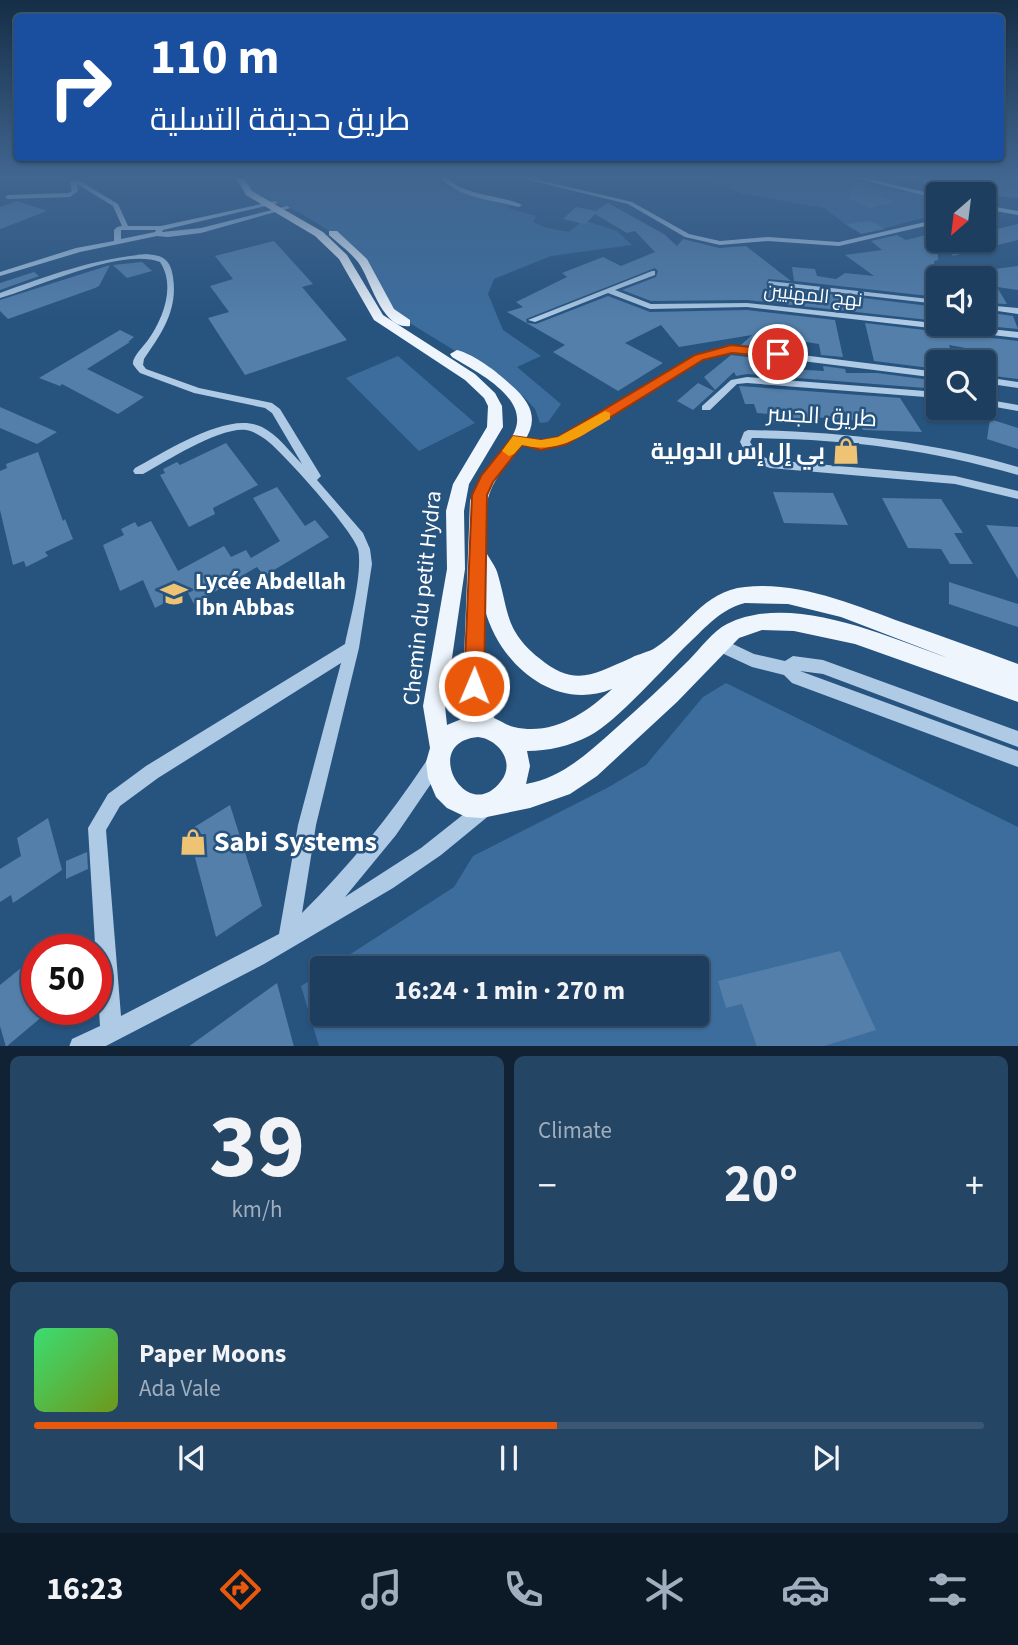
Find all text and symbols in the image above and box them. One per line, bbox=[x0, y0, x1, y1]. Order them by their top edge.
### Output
text: 110 m bbox=[150, 23, 279, 93]
icon: right bbox=[35, 42, 126, 133]
text: طريق حديقة التسلية bbox=[150, 97, 410, 143]
north arrow bbox=[926, 182, 996, 252]
map controls bbox=[926, 182, 996, 420]
button: sound bbox=[926, 266, 996, 336]
street label: نهج المهنيين bbox=[762, 277, 864, 315]
pin bbox=[748, 324, 808, 384]
icon: arrive bbox=[759, 335, 797, 373]
button: search bbox=[926, 350, 996, 420]
street label: طريق الجسر bbox=[764, 397, 878, 435]
place label: بي إل إس الدولية bbox=[651, 435, 825, 470]
shop icon: بي إل إس الدولية bbox=[831, 436, 861, 466]
street label: Chemin du petit Hydra bbox=[394, 489, 450, 707]
place label: Lycée Abdellah Ibn Abbas bbox=[195, 565, 346, 624]
school or university icon: Lycée Abdellah Ibn Abbas bbox=[159, 579, 189, 609]
position arrow bbox=[437, 649, 511, 723]
place label: Sabi Systems bbox=[214, 822, 377, 862]
shop icon: Sabi Systems bbox=[178, 827, 208, 857]
speed limit sign: 50 bbox=[21, 934, 112, 1025]
text: 16:24 · 1 min · 270 m bbox=[394, 972, 625, 1009]
text: 39 bbox=[209, 1083, 305, 1212]
text: Climate bbox=[538, 1114, 612, 1147]
text: 20° bbox=[724, 1148, 798, 1222]
text: − bbox=[538, 1159, 557, 1213]
text: + bbox=[965, 1159, 984, 1213]
text: km/h bbox=[231, 1193, 283, 1226]
text: Paper Moons bbox=[139, 1335, 286, 1372]
text: Ada Vale bbox=[139, 1372, 221, 1405]
icon: previous bbox=[173, 1439, 211, 1477]
icon: pause bbox=[490, 1439, 528, 1477]
icon: next bbox=[807, 1439, 845, 1477]
icon: directions bbox=[216, 1565, 265, 1614]
icon: music bbox=[357, 1565, 406, 1614]
icon: phone bbox=[499, 1565, 548, 1614]
icon: climate bbox=[640, 1565, 689, 1614]
icon: car bbox=[781, 1565, 830, 1614]
icon: filters bbox=[923, 1565, 972, 1614]
text: 16:23 bbox=[46, 1566, 123, 1612]

